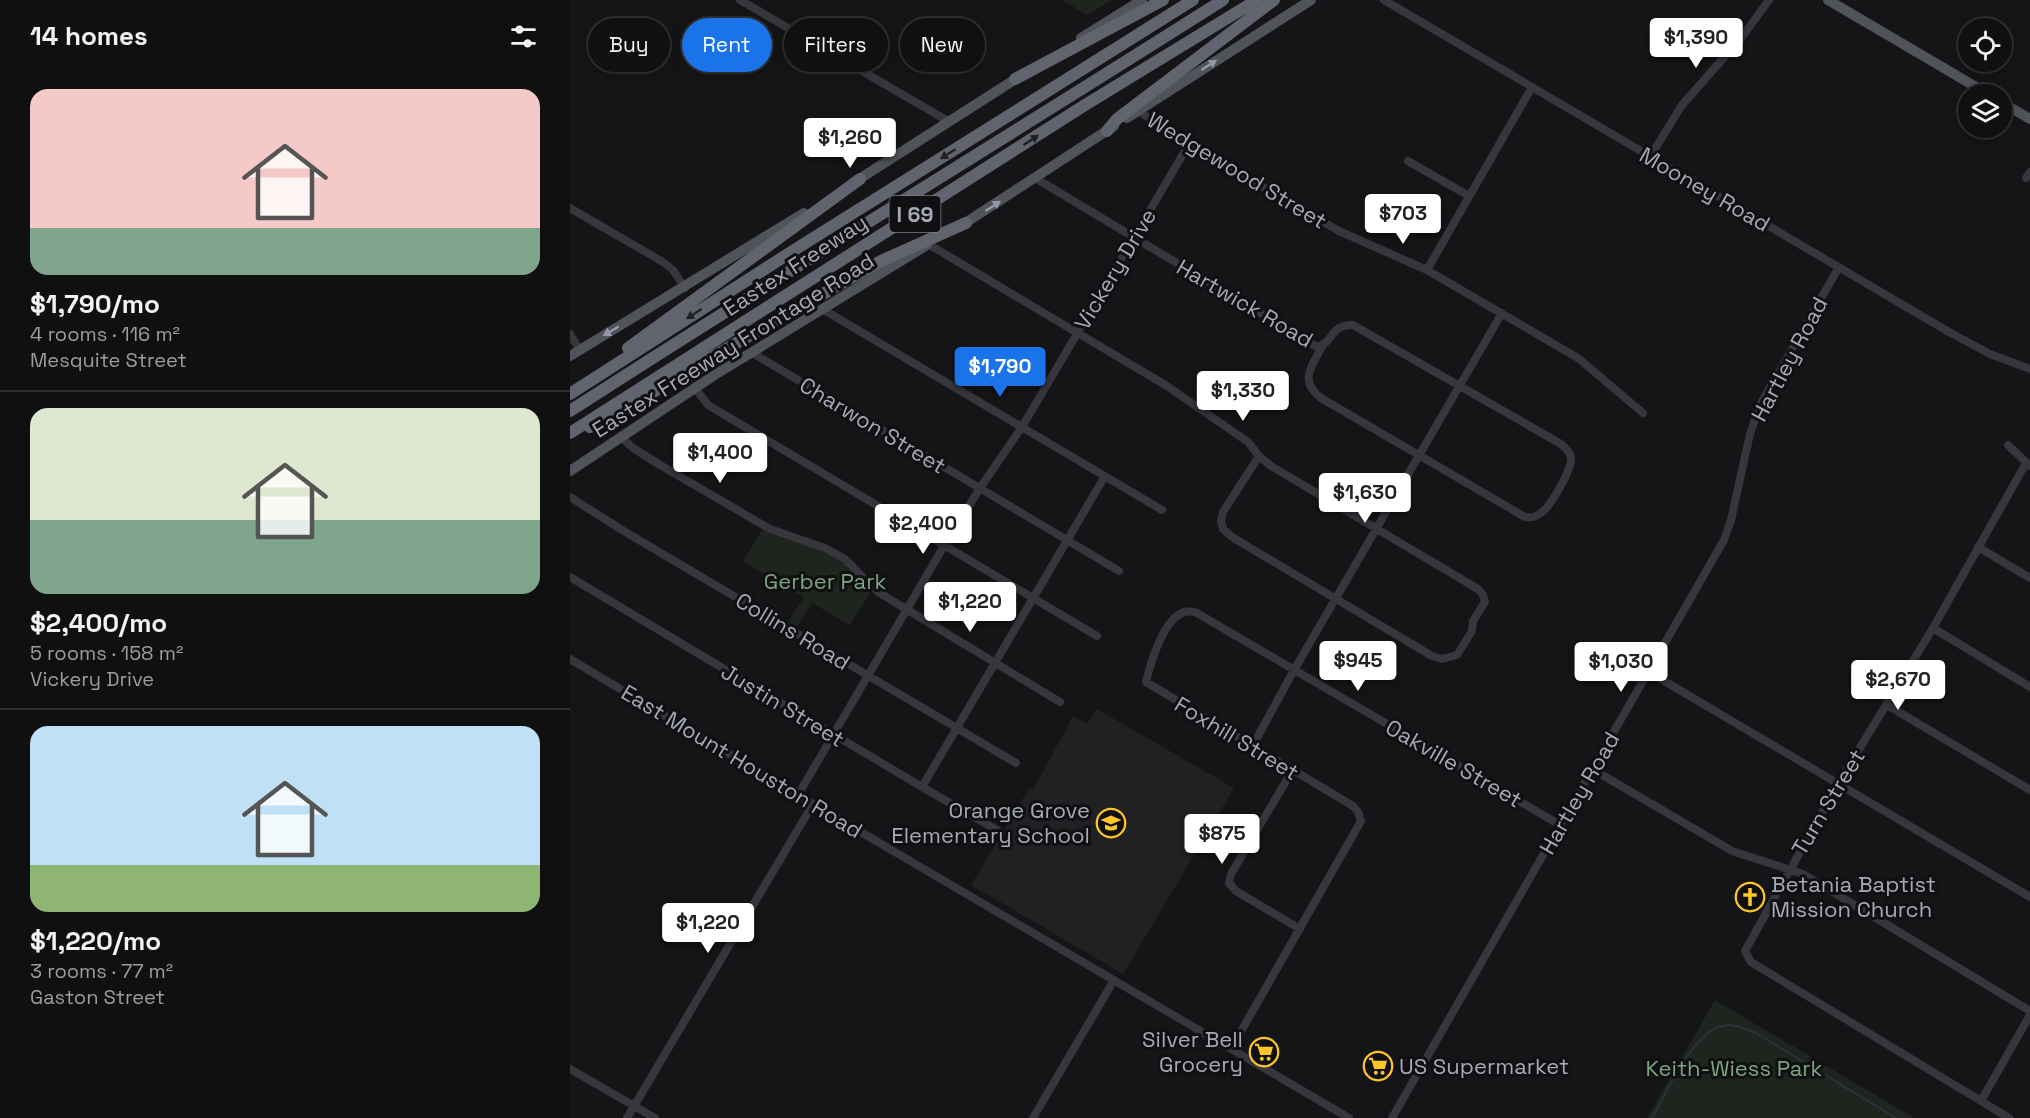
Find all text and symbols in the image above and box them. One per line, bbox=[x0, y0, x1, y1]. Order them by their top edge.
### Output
chip: Buy bbox=[588, 18, 670, 72]
chip: Rent bbox=[682, 18, 772, 72]
chip: Filters bbox=[784, 18, 888, 72]
chip: New bbox=[900, 18, 985, 72]
pin: $1,390 bbox=[1647, 18, 1745, 69]
map controls bbox=[1958, 18, 2012, 138]
button: locate bbox=[1958, 18, 2012, 72]
text: 14 homes bbox=[30, 19, 148, 53]
icon: filters bbox=[507, 20, 540, 53]
text: $1,390 bbox=[1664, 24, 1728, 50]
one-way arrow bbox=[1201, 60, 1217, 71]
button: layers bbox=[1958, 84, 2012, 138]
street label: Wedgewood Street bbox=[1142, 105, 1332, 235]
pin: $1,260 bbox=[801, 118, 899, 169]
text: $1,260 bbox=[818, 124, 882, 150]
icon: home bbox=[231, 128, 339, 236]
one-way arrow bbox=[1023, 134, 1039, 145]
street label: Mooney Road bbox=[1635, 140, 1775, 238]
one-way arrow bbox=[940, 149, 956, 160]
pin: $703 bbox=[1367, 194, 1439, 245]
road number: I 69 bbox=[890, 196, 940, 232]
one-way arrow bbox=[985, 200, 1001, 211]
text: $703 bbox=[1379, 200, 1427, 226]
street label: Vickery Drive bbox=[1068, 203, 1162, 335]
street label: Eastex Freeway bbox=[718, 208, 872, 322]
street label: Eastex Freeway Frontage Road bbox=[587, 246, 879, 444]
street label: Hartwick Road bbox=[1172, 253, 1318, 353]
text: $1,790/mo bbox=[30, 287, 160, 321]
street label: Hartley Road bbox=[1744, 292, 1834, 426]
one-way arrow bbox=[686, 309, 702, 320]
text: 4 rooms · 116 m² bbox=[30, 321, 180, 347]
one-way arrow bbox=[602, 326, 619, 336]
text: Mesquite Street bbox=[30, 347, 187, 373]
pin: $1,790 bbox=[951, 347, 1049, 398]
text: $1,790 bbox=[969, 353, 1031, 379]
street label: Charwon Street bbox=[795, 370, 951, 480]
pin: $1,330 bbox=[1194, 371, 1292, 422]
text: $1,330 bbox=[1211, 377, 1275, 403]
pin: $1,400 bbox=[671, 433, 769, 484]
text: $1,400 bbox=[687, 439, 753, 465]
icon: home bbox=[231, 447, 339, 555]
pin: $1,630 bbox=[1316, 473, 1414, 524]
text: $1,630 bbox=[1333, 479, 1397, 505]
pin: $2,400 bbox=[874, 504, 972, 555]
text: $2,400 bbox=[889, 510, 957, 536]
park label: Gerber Park bbox=[764, 567, 887, 595]
pin: $1,220 bbox=[921, 582, 1019, 633]
street label: Collins Road bbox=[731, 586, 855, 676]
text: $1,220 bbox=[938, 588, 1002, 614]
text: $2,400/mo bbox=[30, 606, 167, 640]
text: 5 rooms · 158 m² bbox=[30, 640, 183, 666]
pin: $945 bbox=[1322, 641, 1394, 692]
pin: $1,030 bbox=[1572, 642, 1670, 693]
text: $945 bbox=[1333, 647, 1383, 673]
text: $1,030 bbox=[1589, 648, 1653, 674]
street label: Justin Street bbox=[716, 657, 850, 753]
pin: $2,670 bbox=[1849, 660, 1947, 711]
text: Vickery Drive bbox=[30, 666, 154, 692]
text: $2,670 bbox=[1865, 666, 1931, 692]
street label: East Mount Houston Road bbox=[616, 678, 868, 844]
street label: Foxhill Street bbox=[1170, 690, 1304, 786]
street label: Oakville Street bbox=[1381, 713, 1527, 813]
street label: Hartley Road bbox=[1533, 727, 1625, 859]
street label: Turn Street bbox=[1785, 744, 1871, 860]
icon: home bbox=[231, 765, 339, 873]
place label: Orange Grove Elementary School bbox=[891, 796, 1090, 849]
school or university icon: Orange Grove Elementary School bbox=[1095, 807, 1127, 839]
pin: $875 bbox=[1186, 814, 1258, 865]
text: $875 bbox=[1199, 820, 1246, 846]
place label: Betania Baptist Mission Church bbox=[1771, 870, 1936, 923]
church icon: Betania Baptist Mission Church bbox=[1734, 881, 1766, 913]
pin: $1,220 bbox=[659, 903, 757, 954]
text: $1,220 bbox=[676, 909, 740, 935]
text: $1,220/mo bbox=[30, 924, 161, 958]
text: 3 rooms · 77 m² bbox=[30, 958, 173, 984]
text: Gaston Street bbox=[30, 984, 165, 1010]
place label: Silver Bell Grocery bbox=[1142, 1025, 1243, 1078]
supermarket icon: Silver Bell Grocery bbox=[1248, 1036, 1280, 1068]
supermarket icon: US Supermarket bbox=[1362, 1050, 1394, 1082]
place label: US Supermarket bbox=[1399, 1052, 1569, 1080]
park label: Keith-Wiess Park bbox=[1646, 1054, 1823, 1082]

